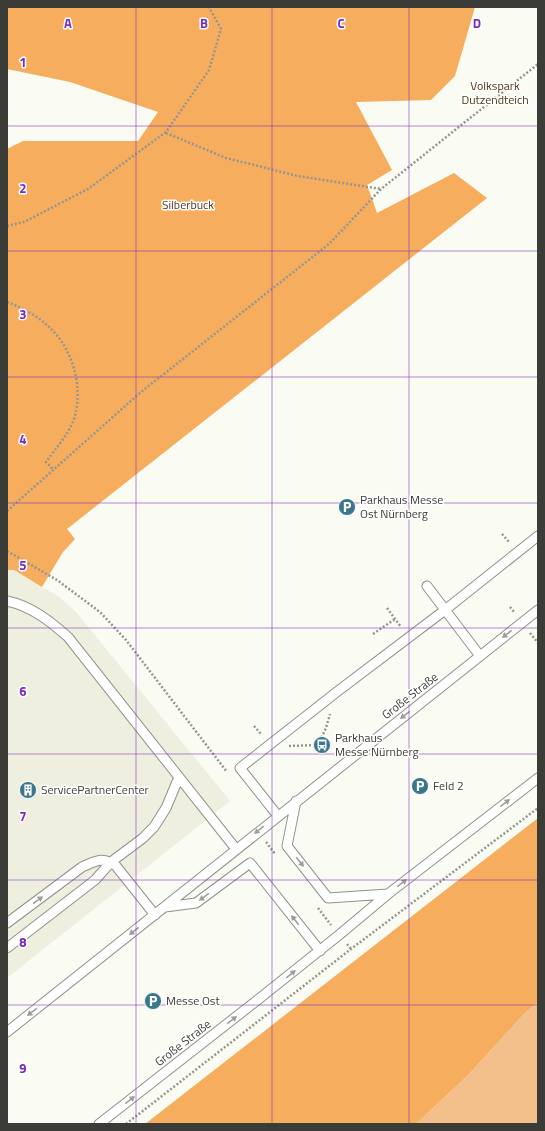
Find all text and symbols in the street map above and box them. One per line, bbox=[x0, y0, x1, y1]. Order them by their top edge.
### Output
text: A bbox=[64, 13, 72, 33]
text: B bbox=[200, 13, 208, 33]
text: C bbox=[337, 13, 345, 33]
text: D bbox=[473, 13, 481, 33]
text: 1 bbox=[19, 52, 27, 72]
park label: Volkspark Dutzendteich bbox=[461, 76, 529, 109]
text: 2 bbox=[19, 178, 27, 198]
park label: Silberbuck bbox=[162, 195, 214, 214]
text: 3 bbox=[19, 304, 27, 324]
text: 4 bbox=[19, 429, 27, 449]
place label: Parkhaus Messe Ost Nürnberg bbox=[360, 490, 443, 523]
parking icon: Parkhaus Messe Ost Nürnberg bbox=[337, 497, 357, 517]
text: 5 bbox=[19, 555, 27, 575]
one-way arrow bbox=[502, 630, 513, 639]
street label: Große Straße bbox=[377, 667, 442, 724]
text: 6 bbox=[19, 681, 27, 701]
one-way arrow bbox=[400, 711, 411, 719]
place label: Parkhaus Messe Nürnberg bbox=[335, 728, 419, 761]
bus stop icon: Parkhaus Messe Nürnberg bbox=[312, 735, 332, 755]
parking icon: Feld 2 bbox=[410, 776, 430, 796]
place label: Feld 2 bbox=[433, 776, 464, 795]
building icon: ServicePartnerCenter bbox=[18, 780, 38, 800]
place label: ServicePartnerCenter bbox=[41, 780, 149, 799]
one-way arrow bbox=[499, 799, 510, 808]
text: 7 bbox=[19, 806, 27, 826]
one-way arrow bbox=[254, 826, 265, 835]
one-way arrow bbox=[296, 857, 304, 868]
one-way arrow bbox=[397, 879, 408, 887]
one-way arrow bbox=[199, 893, 210, 901]
one-way arrow bbox=[33, 895, 44, 904]
one-way arrow bbox=[291, 915, 300, 926]
one-way arrow bbox=[129, 927, 140, 936]
text: 8 bbox=[19, 932, 27, 952]
one-way arrow bbox=[285, 970, 296, 978]
parking icon: Messe Ost bbox=[143, 991, 163, 1011]
place label: Messe Ost bbox=[166, 991, 220, 1010]
one-way arrow bbox=[27, 1007, 38, 1016]
street label: Große Straße bbox=[150, 1014, 215, 1071]
one-way arrow bbox=[227, 1016, 238, 1024]
text: 9 bbox=[19, 1058, 27, 1078]
one-way arrow bbox=[124, 1096, 135, 1104]

